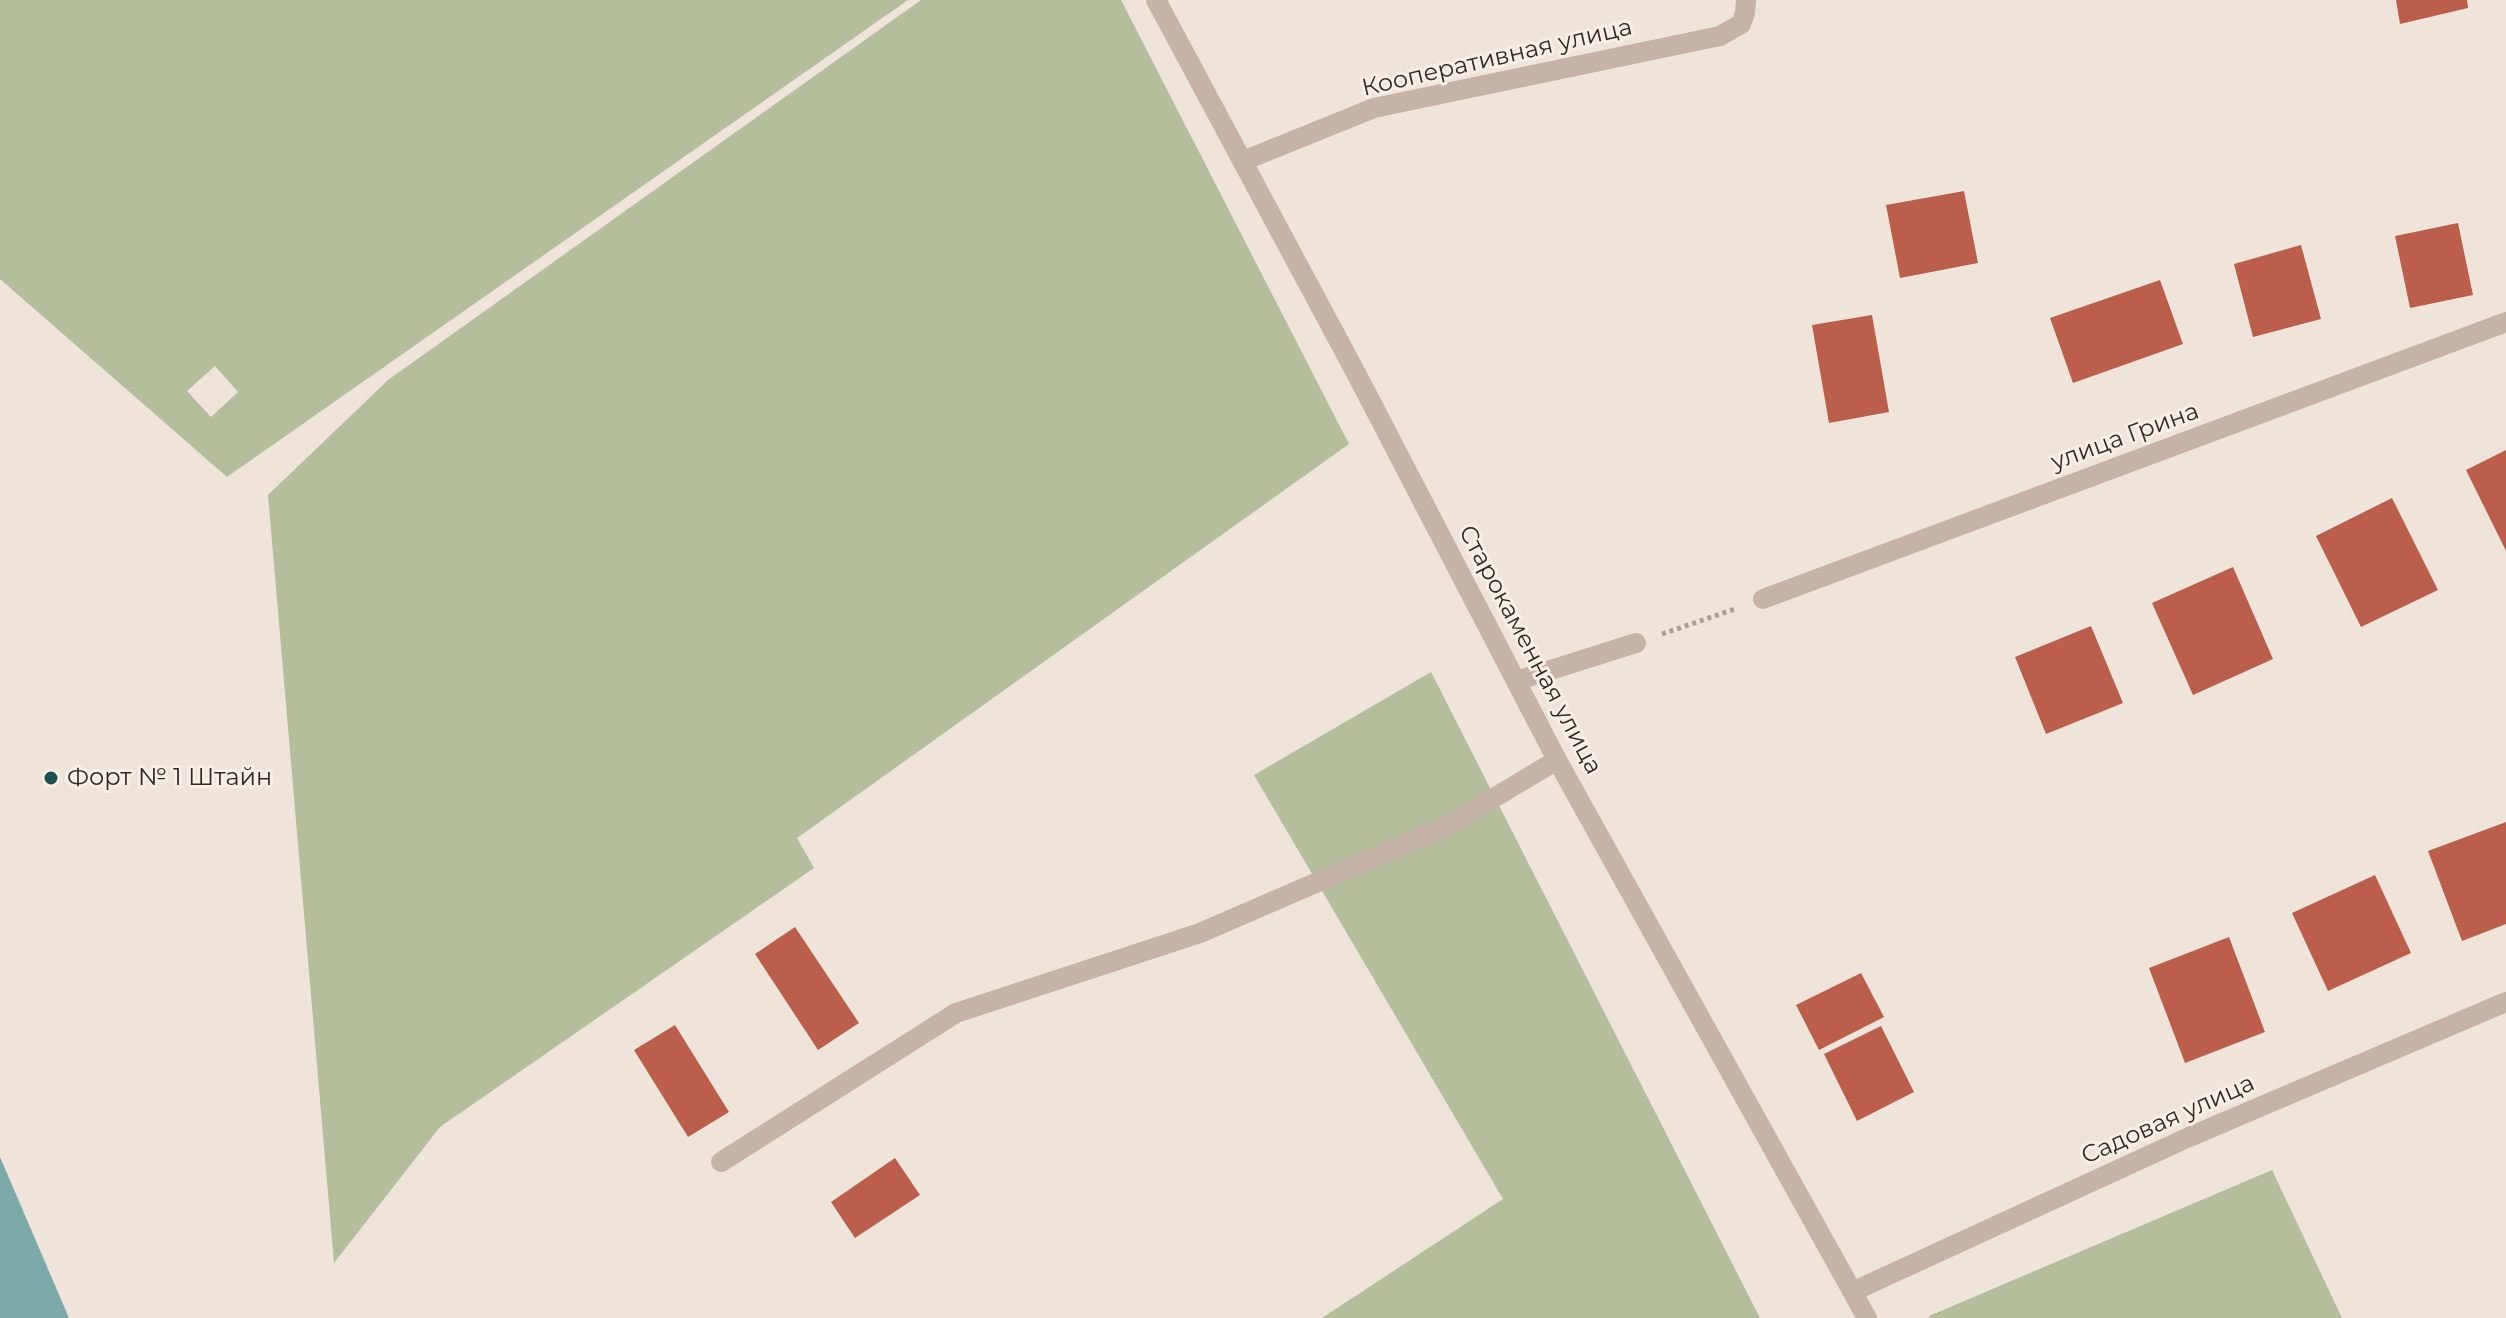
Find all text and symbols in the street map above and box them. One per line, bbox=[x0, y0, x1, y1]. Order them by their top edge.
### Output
street label: Кооперативная улица bbox=[1359, 13, 1635, 103]
street label: улица Грина bbox=[2047, 397, 2203, 477]
street label: Старокаменная улица bbox=[1452, 521, 1608, 779]
place label: Форт № 1 Штайн bbox=[67, 764, 272, 792]
marker: Форт № 1 Штайн bbox=[42, 769, 60, 787]
street label: Садовая улица bbox=[2077, 1069, 2259, 1171]

